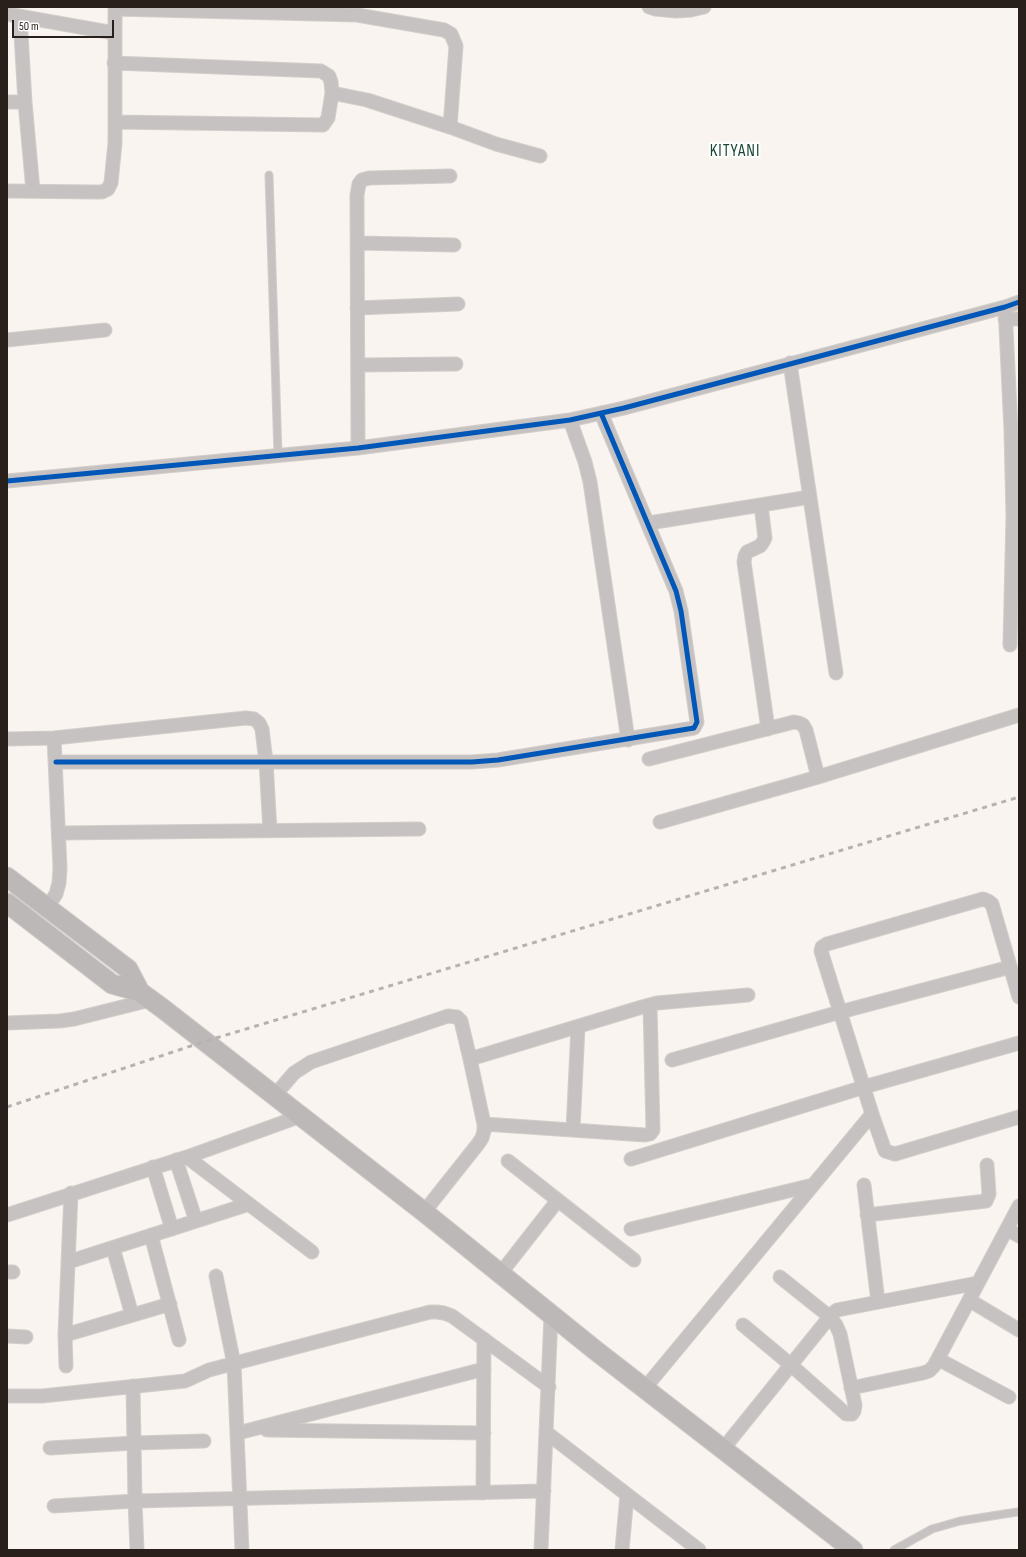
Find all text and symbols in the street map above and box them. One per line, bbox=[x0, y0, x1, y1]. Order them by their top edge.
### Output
scale bar bbox=[14, 12, 116, 38]
text: 50 m bbox=[19, 19, 39, 34]
district label: KITYANI bbox=[710, 142, 760, 162]

